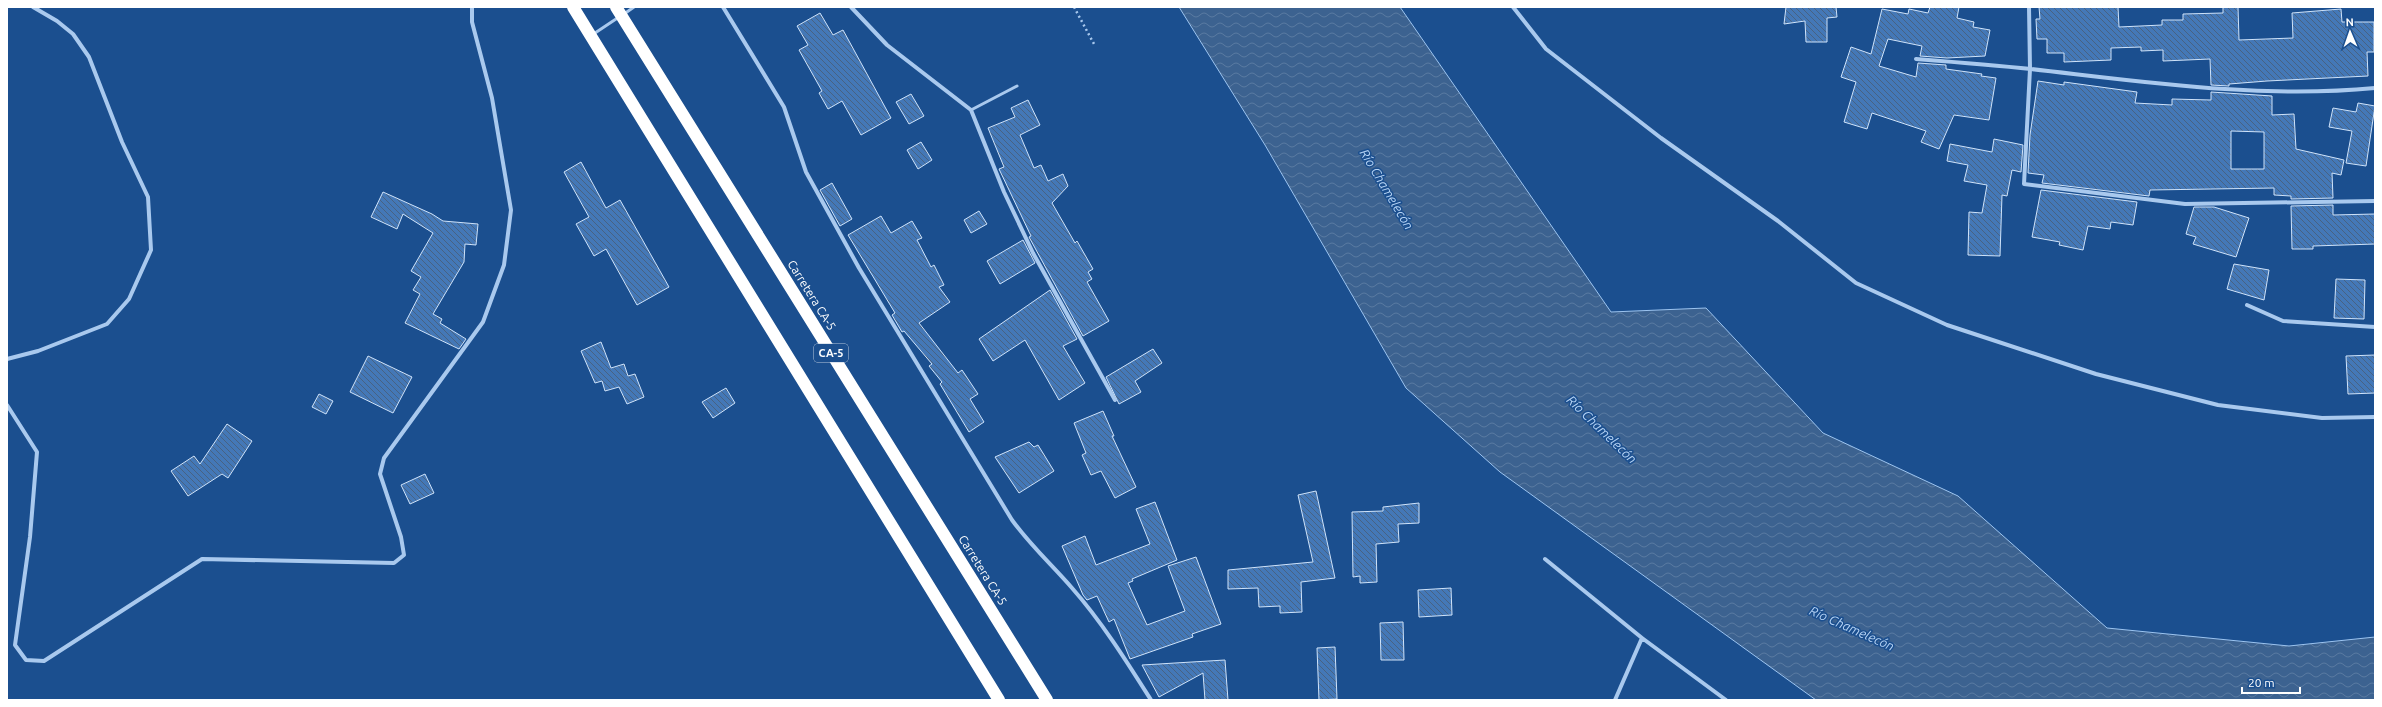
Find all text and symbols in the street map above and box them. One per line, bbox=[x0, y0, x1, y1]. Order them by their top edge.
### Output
north arrow bbox=[2330, 12, 2370, 52]
text: N bbox=[2345, 16, 2354, 28]
water label: Río Chamelecón bbox=[1357, 146, 1417, 232]
street label: Carretera CA-5 bbox=[785, 258, 839, 332]
road number: CA-5 bbox=[814, 344, 848, 362]
water label: Río Chamelecón bbox=[1564, 392, 1640, 466]
street label: Carretera CA-5 bbox=[956, 533, 1010, 607]
water label: Río Chamelecón bbox=[1807, 603, 1897, 653]
scale bar bbox=[2242, 669, 2300, 695]
text: 20 m bbox=[2248, 676, 2275, 689]

